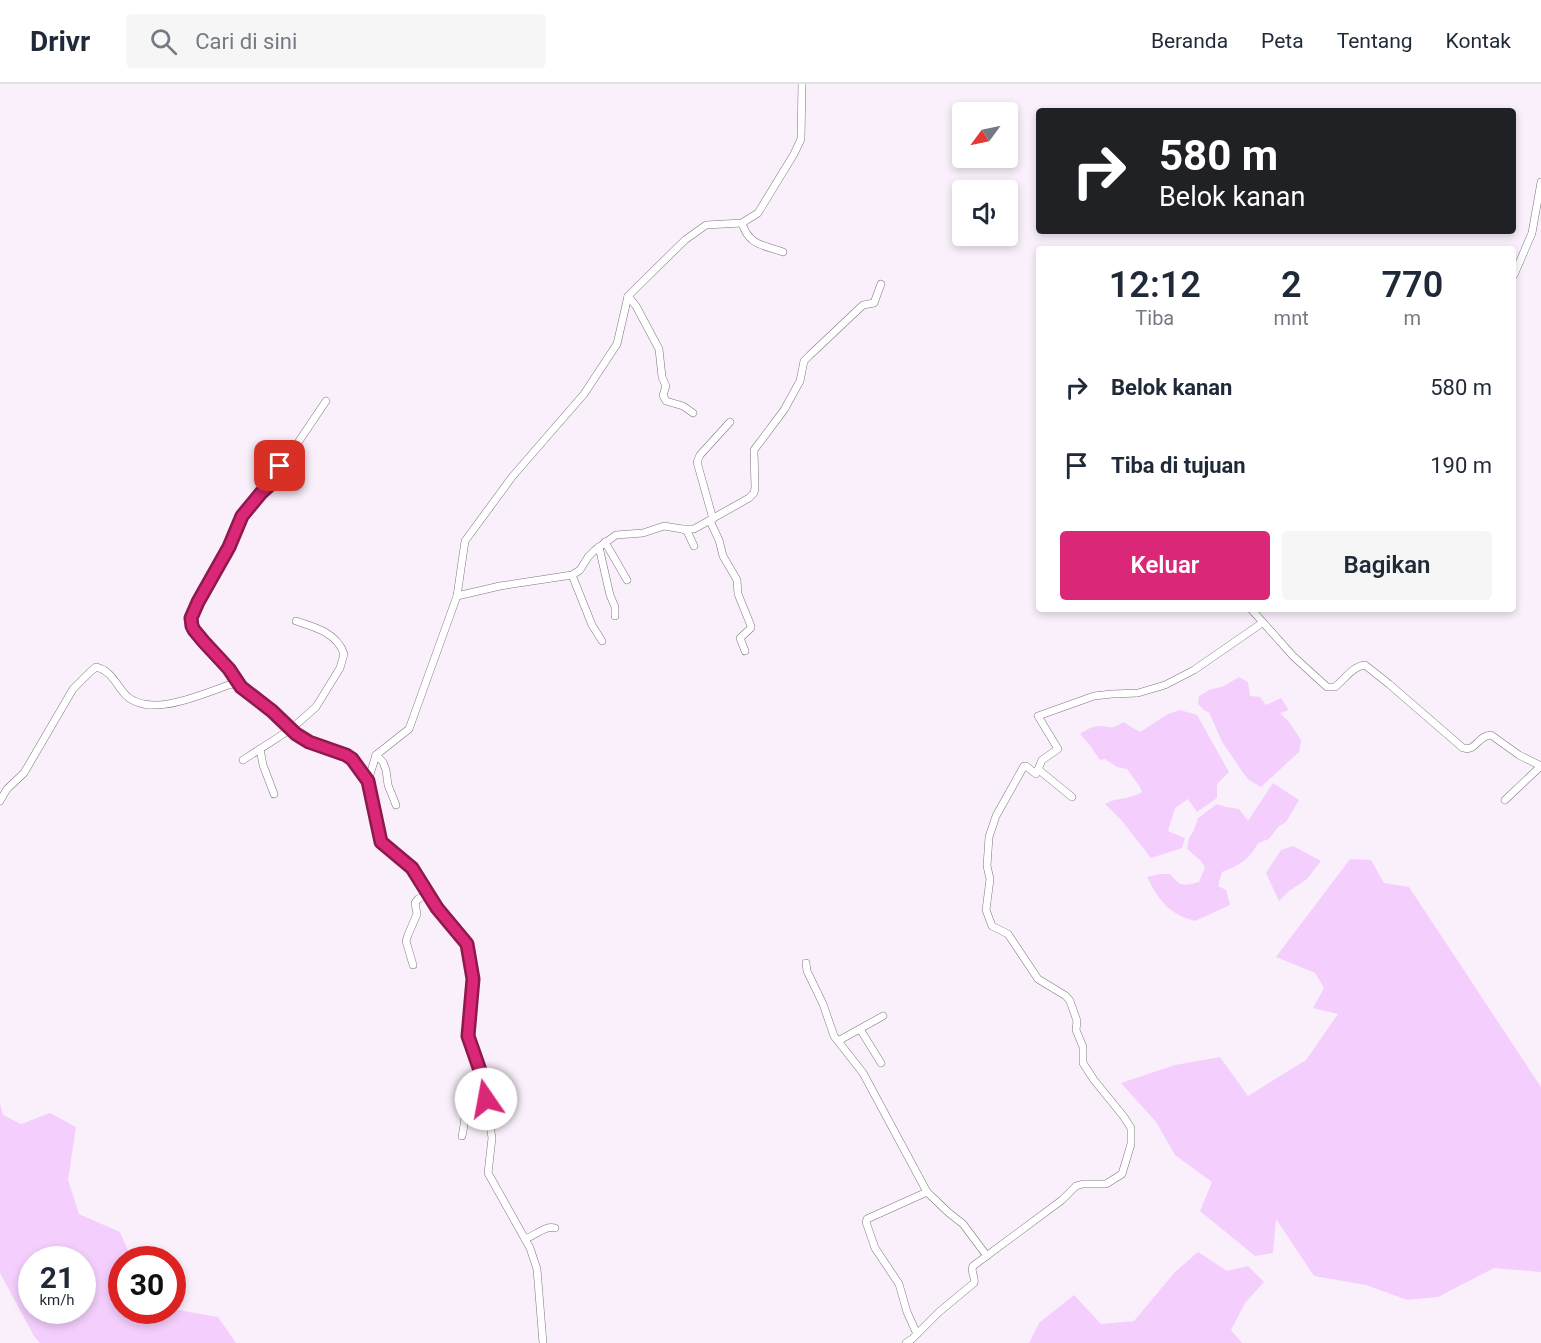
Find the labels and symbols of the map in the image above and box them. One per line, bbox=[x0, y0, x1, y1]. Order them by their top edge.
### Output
north arrow bbox=[952, 102, 1018, 168]
pin bbox=[254, 440, 305, 491]
position arrow bbox=[454, 1067, 518, 1131]
speed limit sign: 30 bbox=[108, 1246, 186, 1324]

